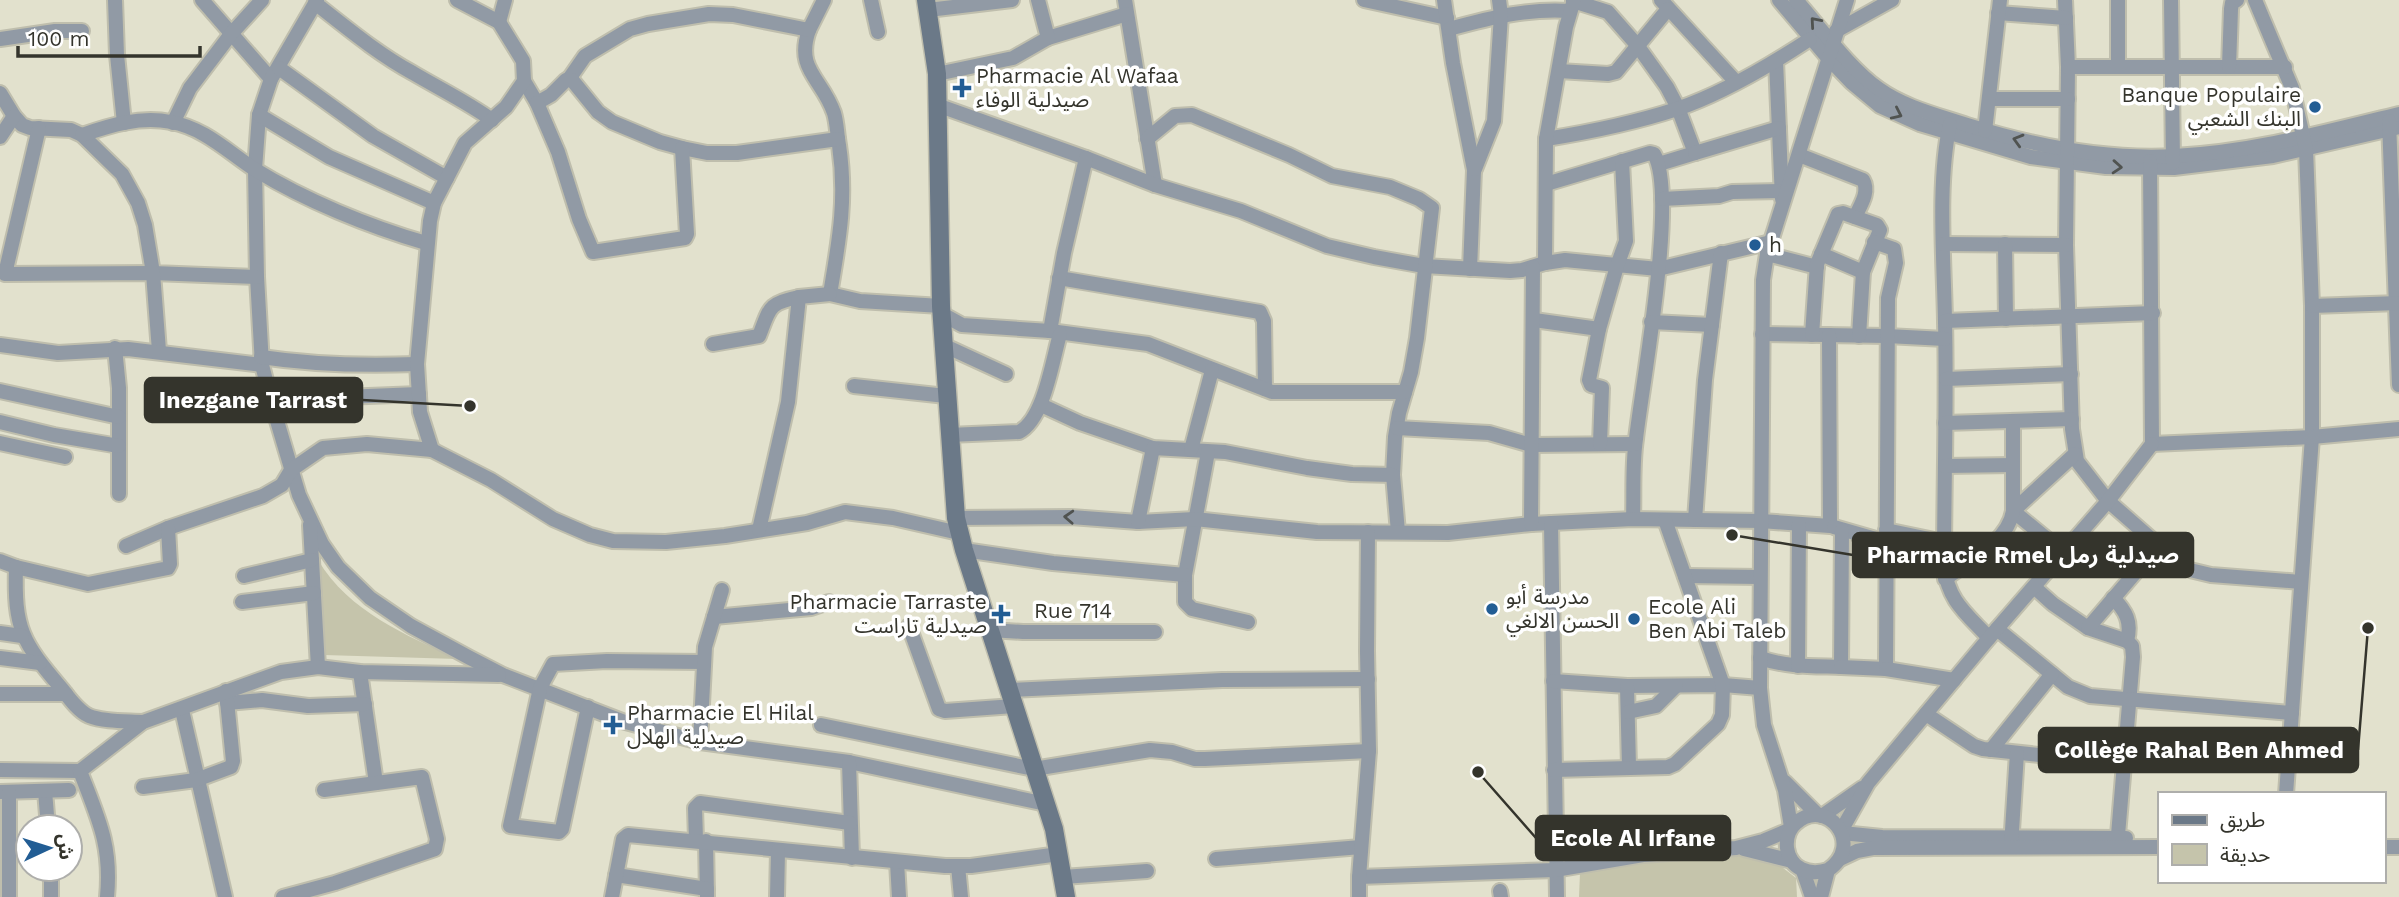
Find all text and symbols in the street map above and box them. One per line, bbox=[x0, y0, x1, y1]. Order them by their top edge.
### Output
scale bar bbox=[18, 14, 200, 58]
one-way arrow bbox=[1811, 17, 1823, 30]
text: 100 m bbox=[28, 26, 90, 51]
place label: Pharmacie Al Wafaa صيدلية الوفاء bbox=[976, 63, 1179, 112]
marker: Pharmacie Al Wafaa صيدلية الوفاء bbox=[954, 80, 970, 96]
place label: Banque Populaire البنك الشعبي bbox=[2121, 82, 2301, 135]
marker: Banque Populaire البنك الشعبي bbox=[2307, 99, 2323, 115]
one-way arrow bbox=[1890, 106, 1903, 120]
one-way arrow bbox=[2012, 133, 2024, 148]
one-way arrow bbox=[2112, 160, 2123, 175]
place label: h bbox=[1769, 232, 1782, 257]
marker: h bbox=[1747, 237, 1763, 253]
callout: Inezgane Tarrast bbox=[145, 378, 362, 422]
text: Inezgane Tarrast bbox=[159, 387, 347, 414]
one-way arrow bbox=[1064, 510, 1075, 525]
callout: Pharmacie Rmel صيدلية رمل bbox=[1853, 533, 2193, 577]
text: Pharmacie Rmel صيدلية رمل bbox=[1867, 542, 2179, 569]
place label: مدرسة أبو الحسن الالغي bbox=[1506, 584, 1619, 637]
place label: Pharmacie Tarraste صيدلية تاراست bbox=[790, 589, 987, 638]
place label: Ecole Ali Ben Abi Taleb bbox=[1648, 594, 1787, 643]
street label: Rue 714 bbox=[1034, 598, 1112, 623]
marker: مدرسة أبو الحسن الالغي bbox=[1484, 601, 1500, 617]
marker: Pharmacie Tarraste صيدلية تاراست bbox=[993, 606, 1009, 622]
marker: Ecole Ali Ben Abi Taleb bbox=[1626, 611, 1642, 627]
place label: Pharmacie El Hilal صيدلية الهلال bbox=[627, 700, 814, 749]
marker: Pharmacie El Hilal صيدلية الهلال bbox=[605, 717, 621, 733]
callout: Collège Rahal Ben Ahmed bbox=[2039, 728, 2358, 772]
text: Collège Rahal Ben Ahmed bbox=[2054, 737, 2344, 764]
legend bbox=[2158, 792, 2385, 883]
text: طريق bbox=[2220, 807, 2265, 833]
north arrow bbox=[14, 813, 84, 883]
callout: Ecole Al Irfane bbox=[1536, 816, 1730, 860]
text: Ecole Al Irfane bbox=[1551, 825, 1715, 852]
text: ش bbox=[53, 833, 78, 861]
text: حديقة bbox=[2220, 842, 2270, 867]

